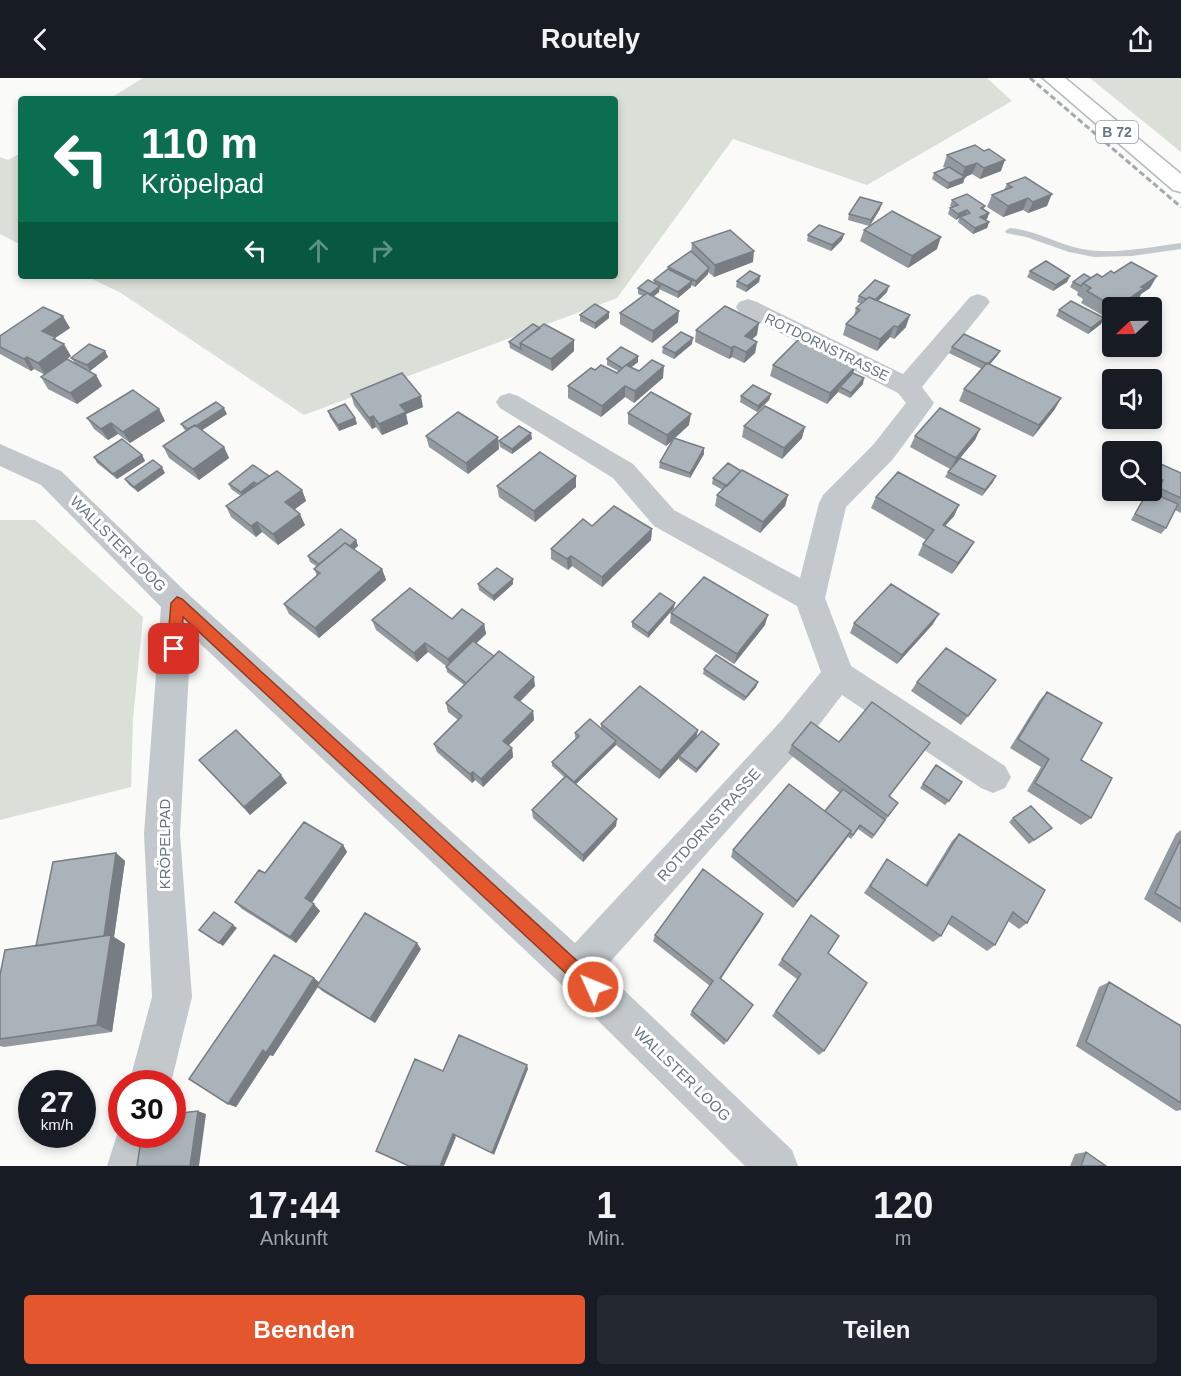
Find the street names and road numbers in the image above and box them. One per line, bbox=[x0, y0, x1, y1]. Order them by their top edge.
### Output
road number: B 72 bbox=[1096, 121, 1138, 143]
street label: ROTDORNSTRASSE bbox=[762, 310, 892, 384]
street label: WALLSTER LOOG bbox=[67, 492, 170, 595]
street label: ROTDORNSTRASSE bbox=[654, 765, 764, 885]
street label: KRÖPELPAD bbox=[156, 799, 173, 889]
street label: WALLSTER LOOG bbox=[630, 1023, 734, 1124]

